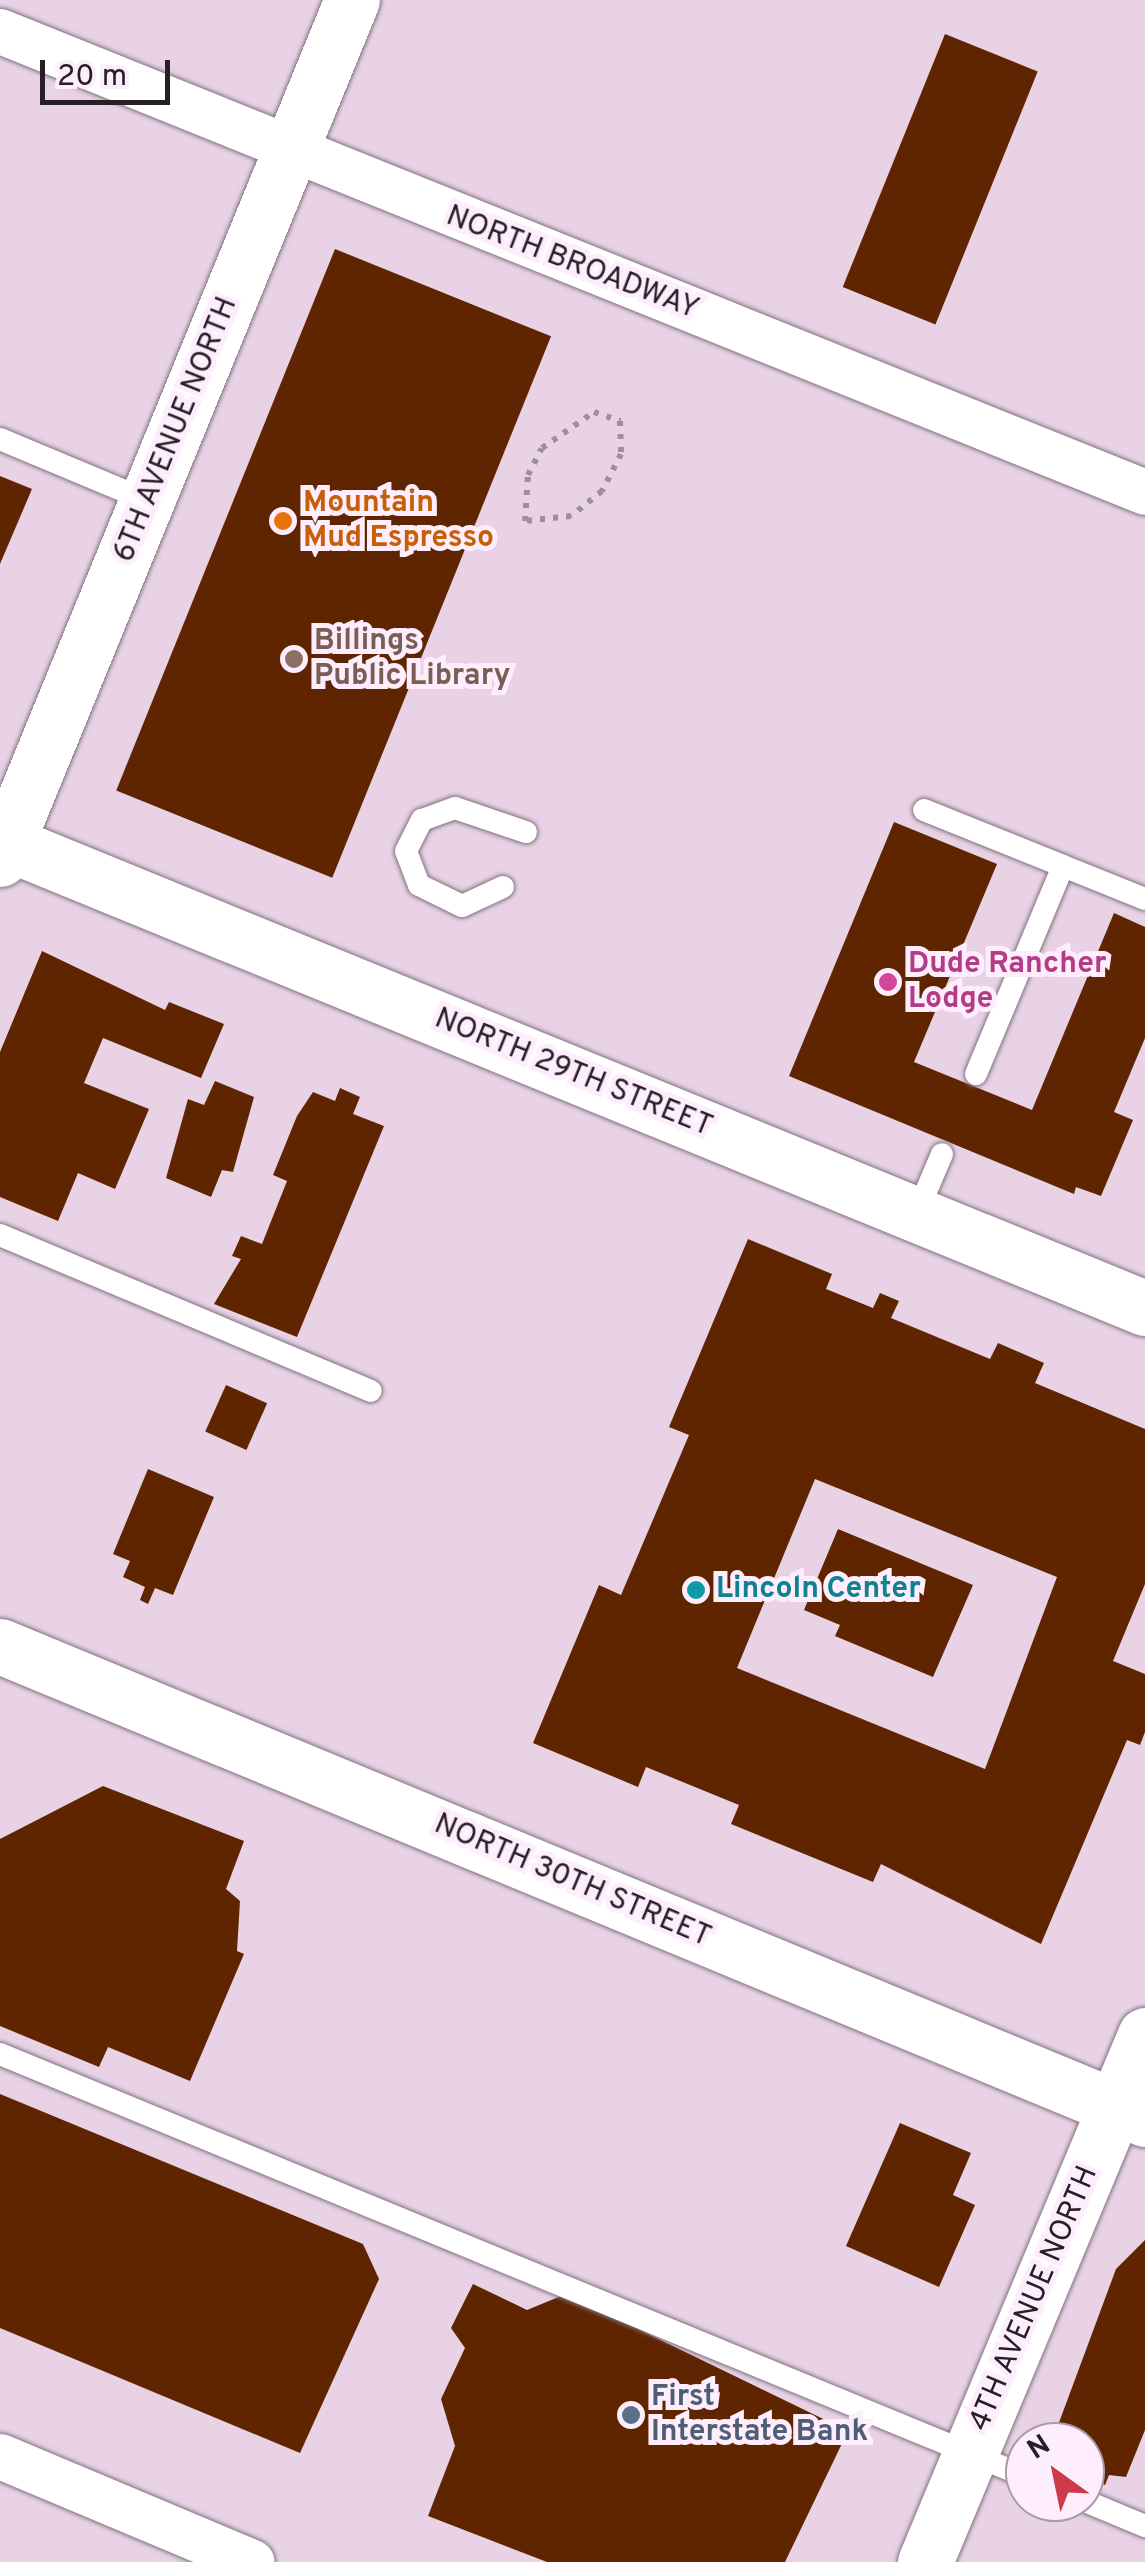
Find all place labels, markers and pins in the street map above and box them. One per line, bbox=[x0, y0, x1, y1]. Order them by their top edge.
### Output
place label: Mountain Mud Espresso bbox=[303, 486, 494, 556]
marker: Mountain Mud Espresso bbox=[272, 510, 294, 532]
place label: Billings Public Library bbox=[314, 624, 511, 694]
marker: Billings Public Library bbox=[283, 648, 305, 670]
place label: Dude Rancher Lodge bbox=[908, 947, 1106, 1018]
marker: Dude Rancher Lodge bbox=[877, 971, 899, 993]
place label: Lincoln Center bbox=[716, 1572, 921, 1608]
marker: Lincoln Center bbox=[685, 1579, 707, 1601]
place label: First Interstate Bank bbox=[651, 2380, 868, 2450]
marker: First Interstate Bank bbox=[620, 2404, 642, 2426]

